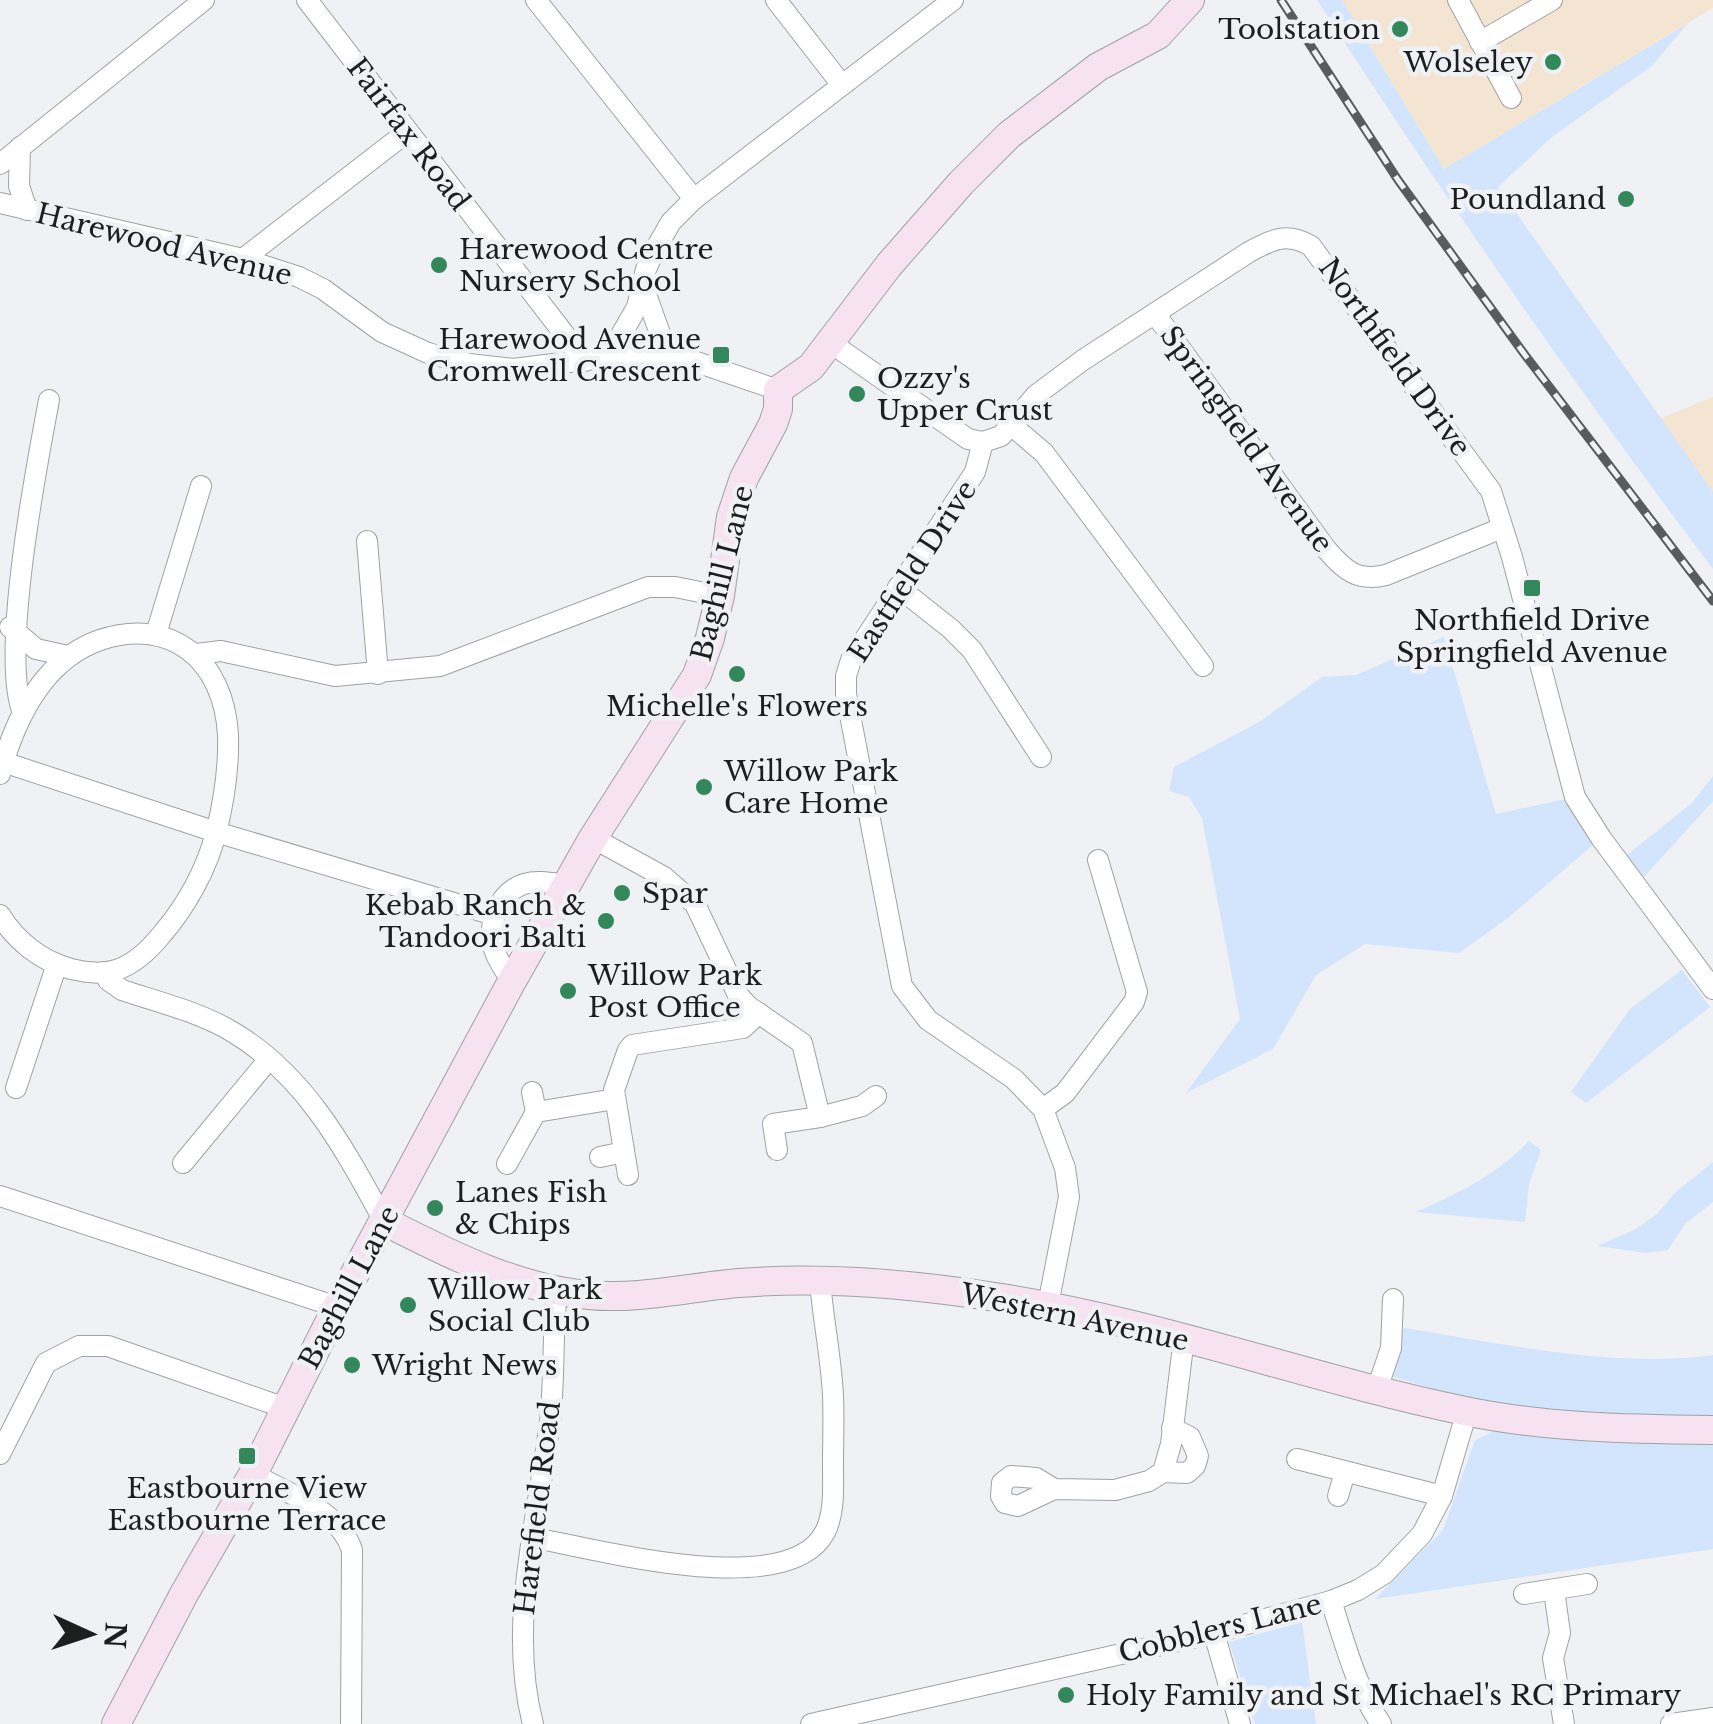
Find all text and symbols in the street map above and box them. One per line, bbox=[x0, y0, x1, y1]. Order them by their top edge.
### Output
place label: Toolstation bbox=[1218, 12, 1380, 47]
marker: Toolstation bbox=[1389, 18, 1411, 40]
place label: Wolseley bbox=[1402, 45, 1533, 80]
street label: Fairfax Road bbox=[340, 51, 478, 218]
marker: Wolseley bbox=[1542, 51, 1564, 73]
place label: Poundland bbox=[1450, 182, 1606, 217]
marker: Poundland bbox=[1615, 188, 1637, 210]
street label: Harewood Avenue bbox=[32, 196, 296, 293]
place label: Harewood Centre Nursery School bbox=[459, 232, 714, 299]
street label: Northfield Drive bbox=[1311, 251, 1478, 463]
marker: Harewood Centre Nursery School bbox=[428, 254, 450, 276]
street label: Springfield Avenue bbox=[1153, 319, 1341, 559]
place label: Harewood Avenue Cromwell Crescent bbox=[427, 322, 701, 389]
marker: Harewood Avenue Cromwell Crescent bbox=[710, 344, 732, 366]
place label: Ozzy's Upper Crust bbox=[877, 361, 1053, 428]
marker: Ozzy's Upper Crust bbox=[846, 383, 868, 405]
street label: Eastfield Drive bbox=[841, 474, 984, 669]
street label: Baghill Lane bbox=[684, 482, 761, 665]
marker: Northfield Drive Springfield Avenue bbox=[1521, 577, 1543, 599]
place label: Northfield Drive Springfield Avenue bbox=[1396, 603, 1668, 670]
marker: Michelle's Flowers bbox=[726, 663, 748, 685]
place label: Michelle's Flowers bbox=[606, 689, 868, 724]
place label: Willow Park Care Home bbox=[723, 754, 899, 821]
marker: Willow Park Care Home bbox=[693, 776, 715, 798]
place label: Spar bbox=[642, 876, 708, 911]
marker: Spar bbox=[611, 882, 633, 904]
place label: Kebab Ranch & Tandoori Balti bbox=[365, 888, 586, 955]
marker: Kebab Ranch & Tandoori Balti bbox=[595, 910, 617, 932]
place label: Willow Park Post Office bbox=[587, 958, 763, 1025]
marker: Willow Park Post Office bbox=[557, 980, 579, 1002]
place label: Lanes Fish & Chips bbox=[455, 1175, 607, 1242]
marker: Lanes Fish & Chips bbox=[424, 1197, 446, 1219]
street label: Baghill Lane bbox=[292, 1200, 407, 1375]
place label: Willow Park Social Club bbox=[427, 1272, 603, 1339]
street label: Western Avenue bbox=[957, 1276, 1192, 1359]
marker: Willow Park Social Club bbox=[397, 1294, 419, 1316]
place label: Wright News bbox=[371, 1348, 557, 1383]
marker: Wright News bbox=[341, 1354, 363, 1376]
street label: Harefield Road bbox=[507, 1399, 568, 1617]
marker: Eastbourne View Eastbourne Terrace bbox=[236, 1445, 258, 1467]
place label: Eastbourne View Eastbourne Terrace bbox=[107, 1471, 387, 1538]
north arrow bbox=[40, 1584, 140, 1684]
street label: Cobblers Lane bbox=[1115, 1586, 1325, 1671]
text: N bbox=[96, 1621, 133, 1649]
place label: Holy Family and St Michael's RC Primary bbox=[1086, 1678, 1681, 1713]
marker: Holy Family and St Michael's RC Primary bbox=[1055, 1684, 1077, 1706]

